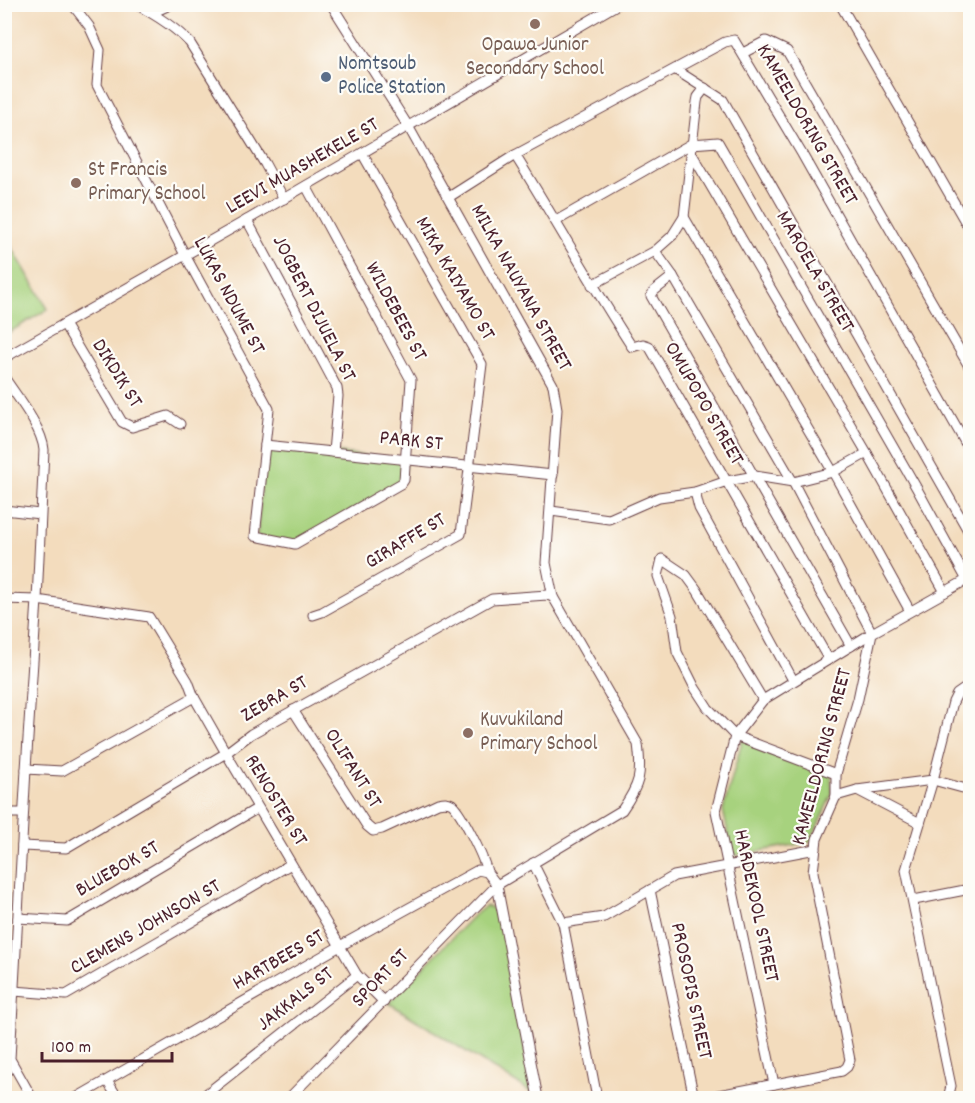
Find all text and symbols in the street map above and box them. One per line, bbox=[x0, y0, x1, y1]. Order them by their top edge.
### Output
marker: Opawa Junior Secondary School bbox=[528, 17, 542, 31]
place label: Opawa Junior Secondary School bbox=[466, 31, 604, 85]
street label: KAMEELDORING STREET bbox=[748, 39, 865, 212]
place label: Nomtsoub Police Station bbox=[338, 50, 446, 104]
marker: Nomtsoub Police Station bbox=[319, 70, 333, 84]
street label: LEEVI MUASHEKELE ST bbox=[221, 111, 386, 223]
place label: St Francis Primary School bbox=[88, 156, 206, 210]
marker: St Francis Primary School bbox=[69, 176, 83, 190]
street label: MILKA NAUYANA STREET bbox=[462, 199, 579, 377]
street label: MAROELA STREET bbox=[767, 206, 861, 339]
street label: MIKA KAIYAMO ST bbox=[406, 212, 502, 347]
street label: JOGBERT DIJUELA ST bbox=[263, 231, 363, 388]
street label: LUKAS NDUME ST bbox=[184, 232, 272, 361]
street label: WILDEBEES ST bbox=[356, 257, 434, 367]
street label: DIKDIK ST bbox=[83, 334, 149, 415]
street label: OMUPOPO STREET bbox=[656, 337, 751, 472]
street label: PARK ST bbox=[378, 424, 445, 460]
street label: GIRAFFE ST bbox=[360, 506, 453, 578]
street label: KAMEELDORING STREET bbox=[785, 665, 861, 849]
street label: ZEBRA ST bbox=[236, 668, 315, 731]
place label: Kuvukiland Primary School bbox=[480, 706, 598, 760]
street label: OLIFANT ST bbox=[316, 723, 389, 815]
marker: Kuvukiland Primary School bbox=[461, 726, 475, 740]
street label: RENOSTER ST bbox=[236, 750, 314, 853]
street label: HARDEKOOL STREET bbox=[724, 827, 786, 986]
street label: BLUEBOK ST bbox=[70, 834, 166, 906]
street label: CLEMENS JOHNSON ST bbox=[65, 872, 228, 983]
street label: PROSOPIS STREET bbox=[661, 920, 719, 1062]
street label: HARTBEES ST bbox=[228, 922, 331, 999]
street label: SPORT ST bbox=[345, 942, 417, 1015]
street label: JAKKALS ST bbox=[251, 960, 341, 1040]
scale bar bbox=[42, 1025, 172, 1063]
text: 100 m bbox=[51, 1036, 91, 1061]

